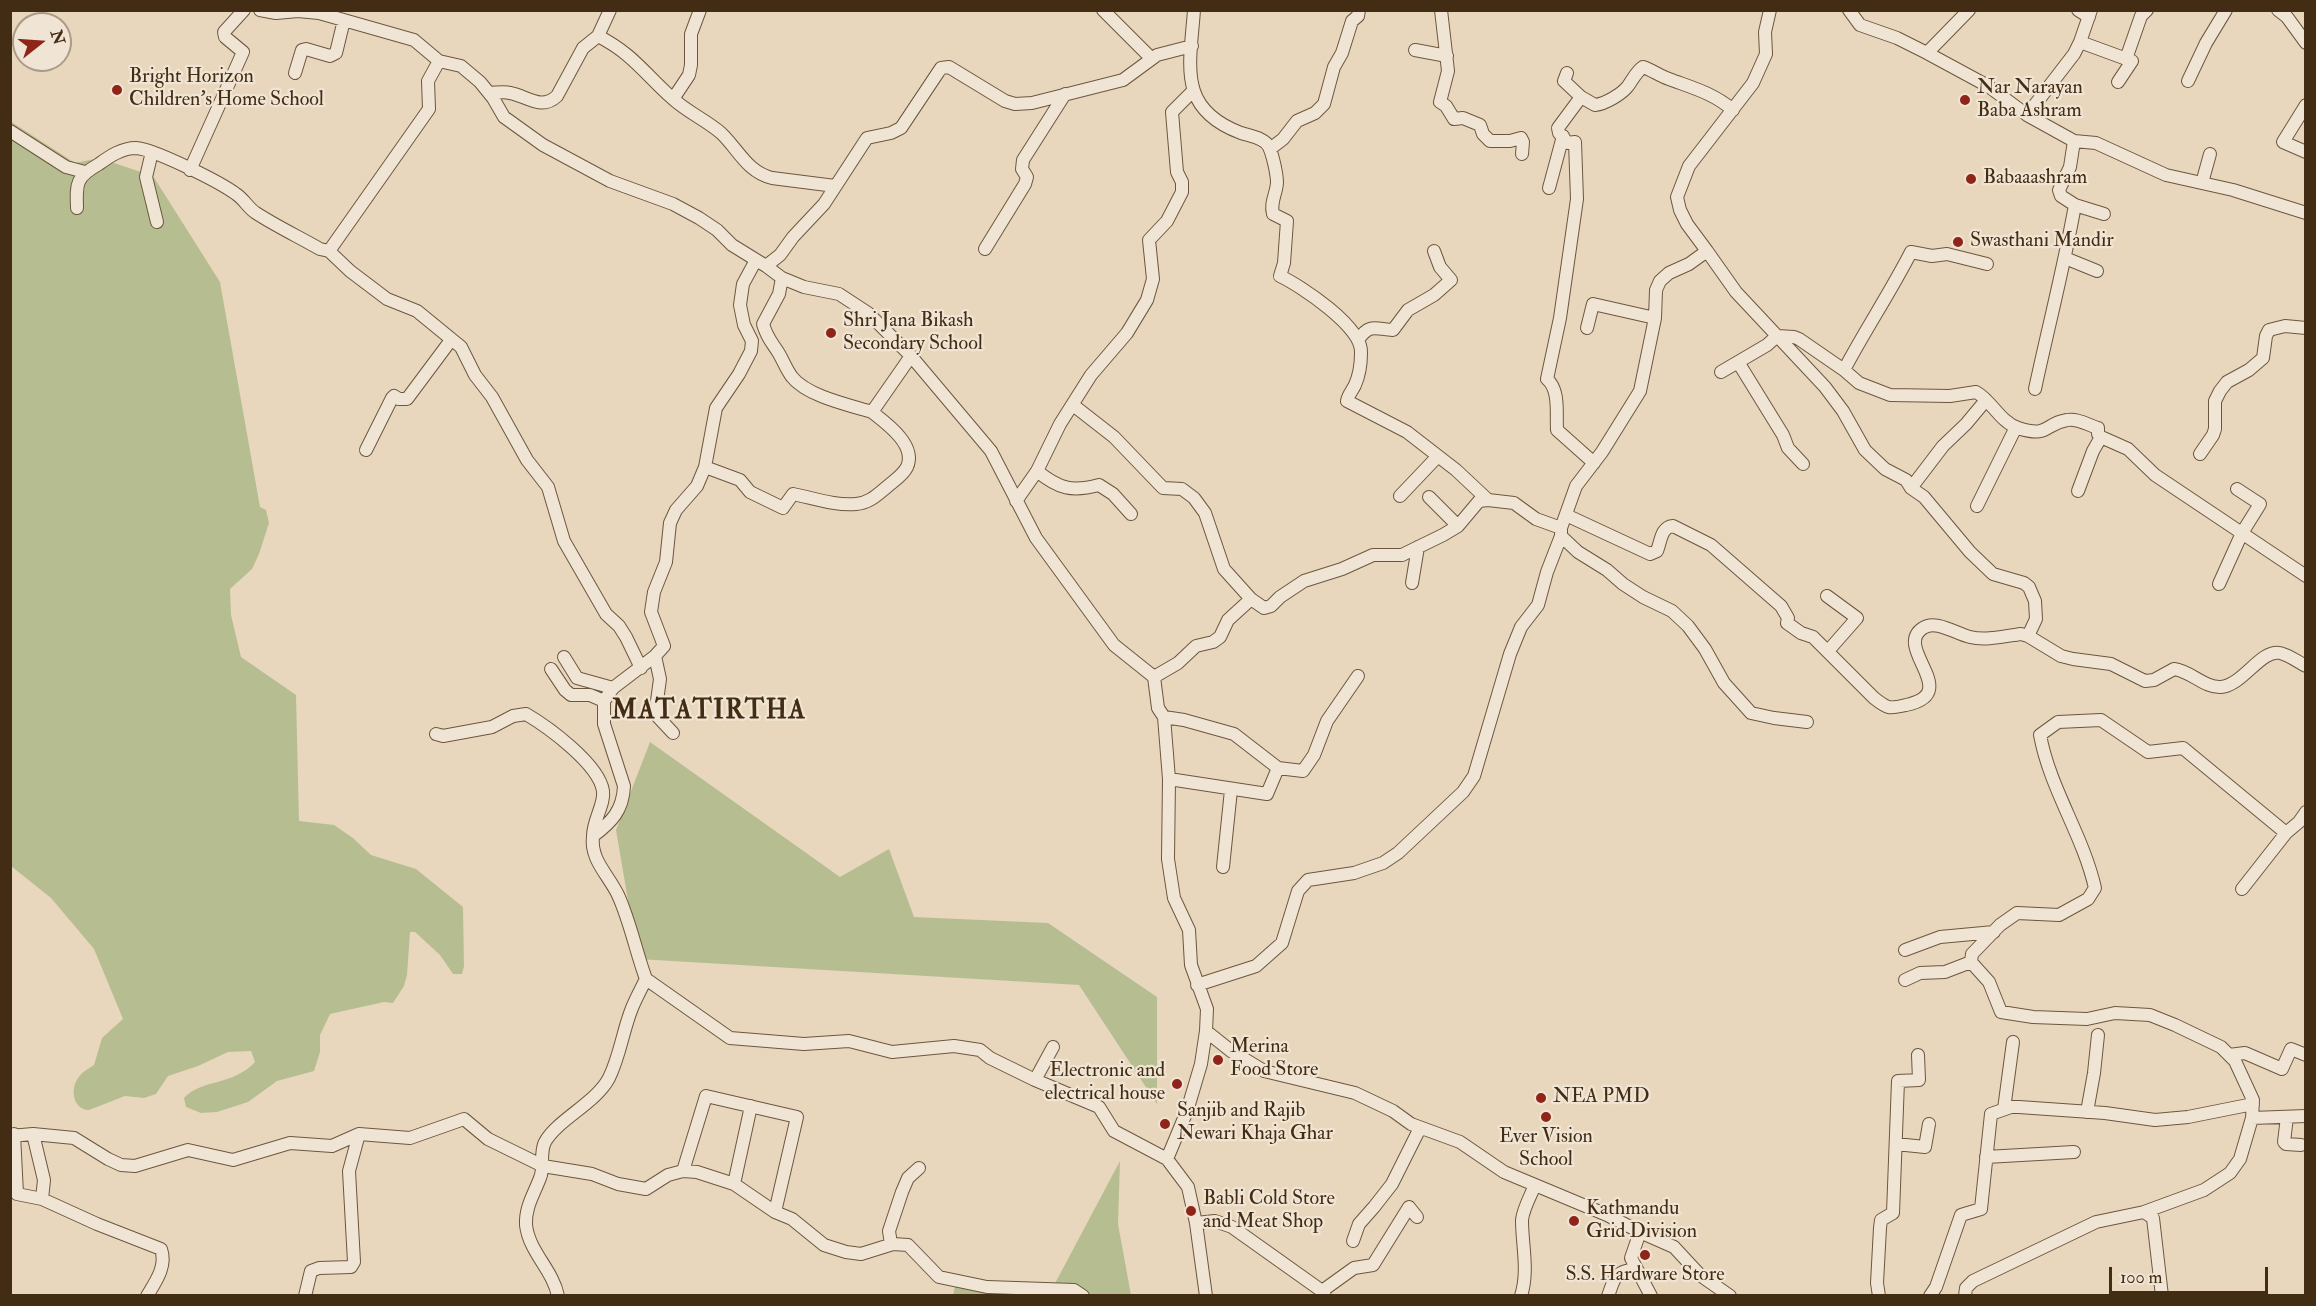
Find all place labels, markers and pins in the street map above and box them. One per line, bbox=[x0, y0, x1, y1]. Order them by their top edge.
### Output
place label: Bright Horizon Children's Home School bbox=[129, 66, 324, 113]
place label: Nar Narayan Baba Ashram bbox=[1977, 77, 2083, 124]
marker: Bright Horizon Children's Home School bbox=[110, 83, 124, 97]
marker: Nar Narayan Baba Ashram bbox=[1958, 93, 1972, 107]
place label: Babaaashram bbox=[1983, 167, 2087, 191]
marker: Babaaashram bbox=[1964, 172, 1978, 186]
place label: Swasthani Mandir bbox=[1970, 230, 2114, 254]
marker: Swasthani Mandir bbox=[1951, 235, 1965, 249]
place label: Shri Jana Bikash Secondary School bbox=[843, 310, 983, 357]
marker: Shri Jana Bikash Secondary School bbox=[824, 326, 838, 340]
place label: Merina Food Store bbox=[1230, 1036, 1318, 1083]
marker: Merina Food Store bbox=[1211, 1053, 1225, 1067]
place label: Electronic and electrical house bbox=[1045, 1060, 1165, 1107]
marker: Electronic and electrical house bbox=[1170, 1077, 1184, 1091]
place label: NEA PMD bbox=[1553, 1086, 1649, 1110]
marker: NEA PMD bbox=[1534, 1091, 1548, 1105]
place label: Sanjib and Rajib Newari Khaja Ghar bbox=[1177, 1100, 1333, 1147]
marker: Ever Vision School bbox=[1539, 1110, 1553, 1124]
marker: Sanjib and Rajib Newari Khaja Ghar bbox=[1158, 1117, 1172, 1131]
place label: Ever Vision School bbox=[1499, 1126, 1593, 1173]
place label: Babli Cold Store and Meat Shop bbox=[1203, 1188, 1335, 1235]
place label: Kathmandu Grid Division bbox=[1586, 1198, 1697, 1245]
marker: Babli Cold Store and Meat Shop bbox=[1184, 1204, 1198, 1218]
marker: Kathmandu Grid Division bbox=[1567, 1214, 1581, 1228]
marker: S.S. Hardware Store bbox=[1638, 1248, 1652, 1262]
place label: S.S. Hardware Store bbox=[1565, 1264, 1725, 1288]

